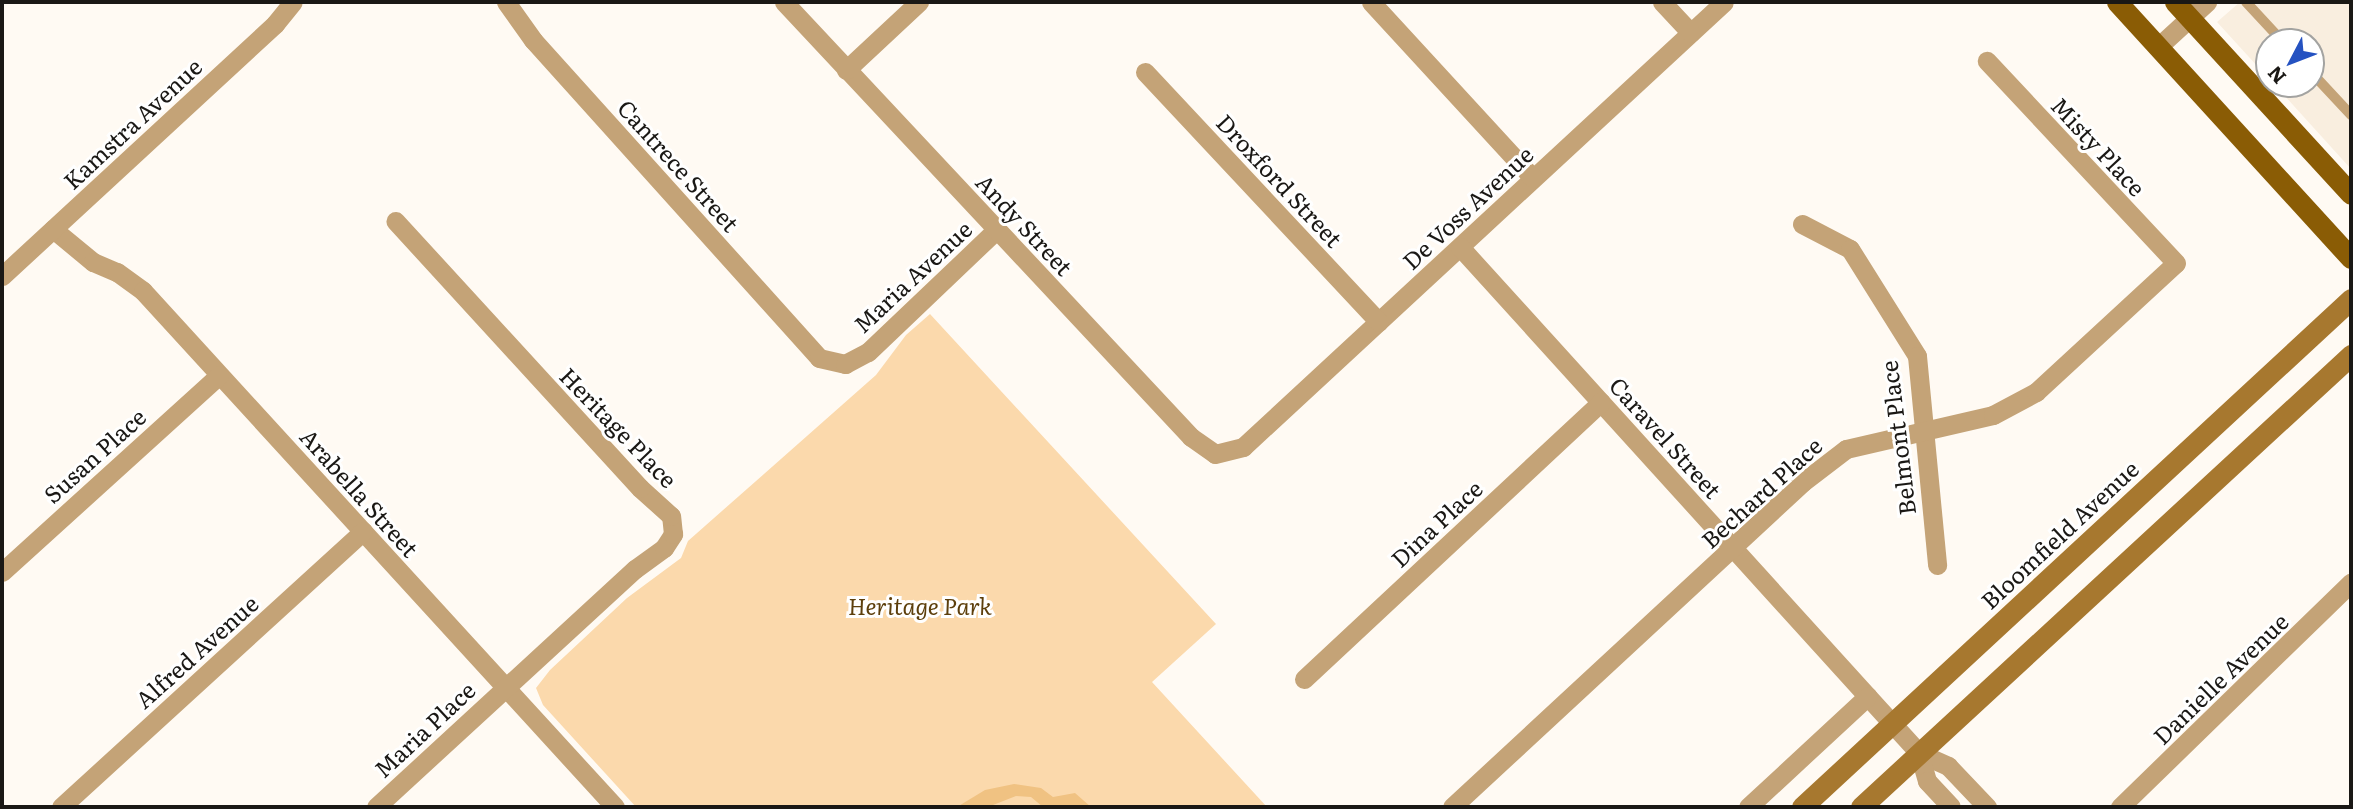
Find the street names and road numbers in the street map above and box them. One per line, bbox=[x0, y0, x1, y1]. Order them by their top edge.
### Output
street label: Kamstra Avenue bbox=[57, 52, 207, 194]
street label: Misty Place bbox=[2046, 91, 2152, 201]
street label: Cantrece Street bbox=[613, 93, 745, 237]
street label: Droxford Street bbox=[1211, 108, 1349, 252]
street label: De Voss Avenue bbox=[1396, 140, 1538, 274]
street label: Andy Street bbox=[971, 168, 1079, 280]
street label: Maria Avenue bbox=[847, 214, 977, 338]
street label: Belmont Place bbox=[1874, 359, 1920, 517]
street label: Heritage Place bbox=[555, 361, 683, 493]
street label: Caravel Street bbox=[1605, 371, 1727, 503]
street label: Susan Place bbox=[37, 402, 151, 508]
street label: Arabella Street bbox=[295, 422, 425, 562]
street label: Bechard Place bbox=[1695, 431, 1827, 553]
street label: Bloomfield Avenue bbox=[1975, 454, 2143, 614]
street label: Dina Place bbox=[1385, 474, 1487, 572]
street label: Alfred Avenue bbox=[129, 589, 263, 713]
street label: Danielle Avenue bbox=[2147, 607, 2293, 749]
street label: Maria Place bbox=[368, 675, 480, 783]

